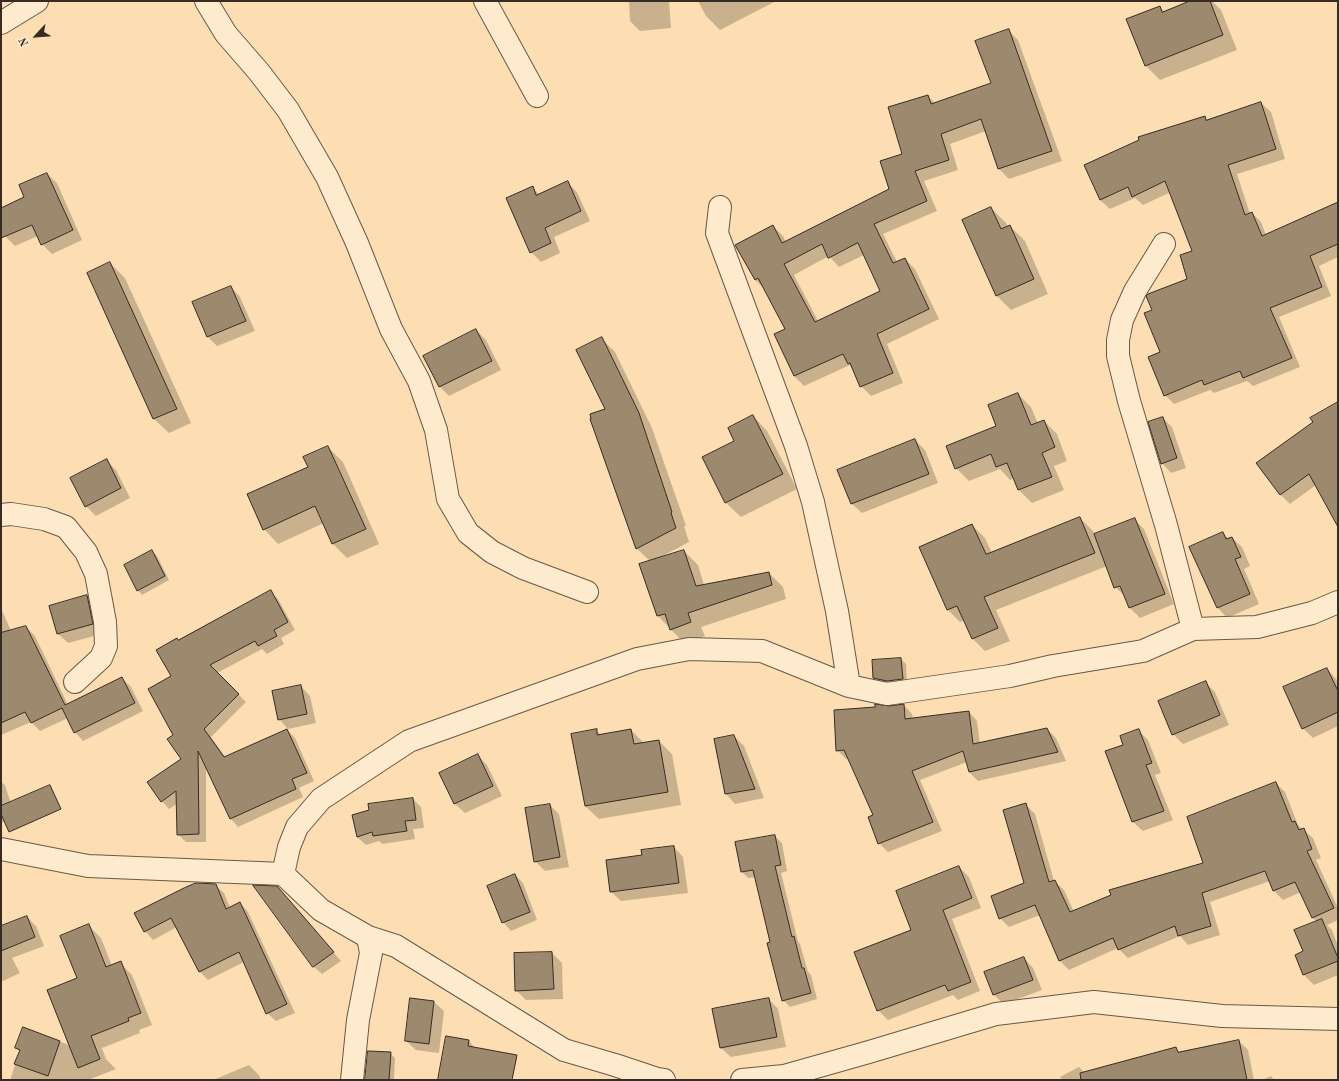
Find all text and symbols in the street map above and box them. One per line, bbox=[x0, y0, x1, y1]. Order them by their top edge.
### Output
north arrow bbox=[16, 16, 56, 56]
text: N bbox=[18, 35, 32, 48]

